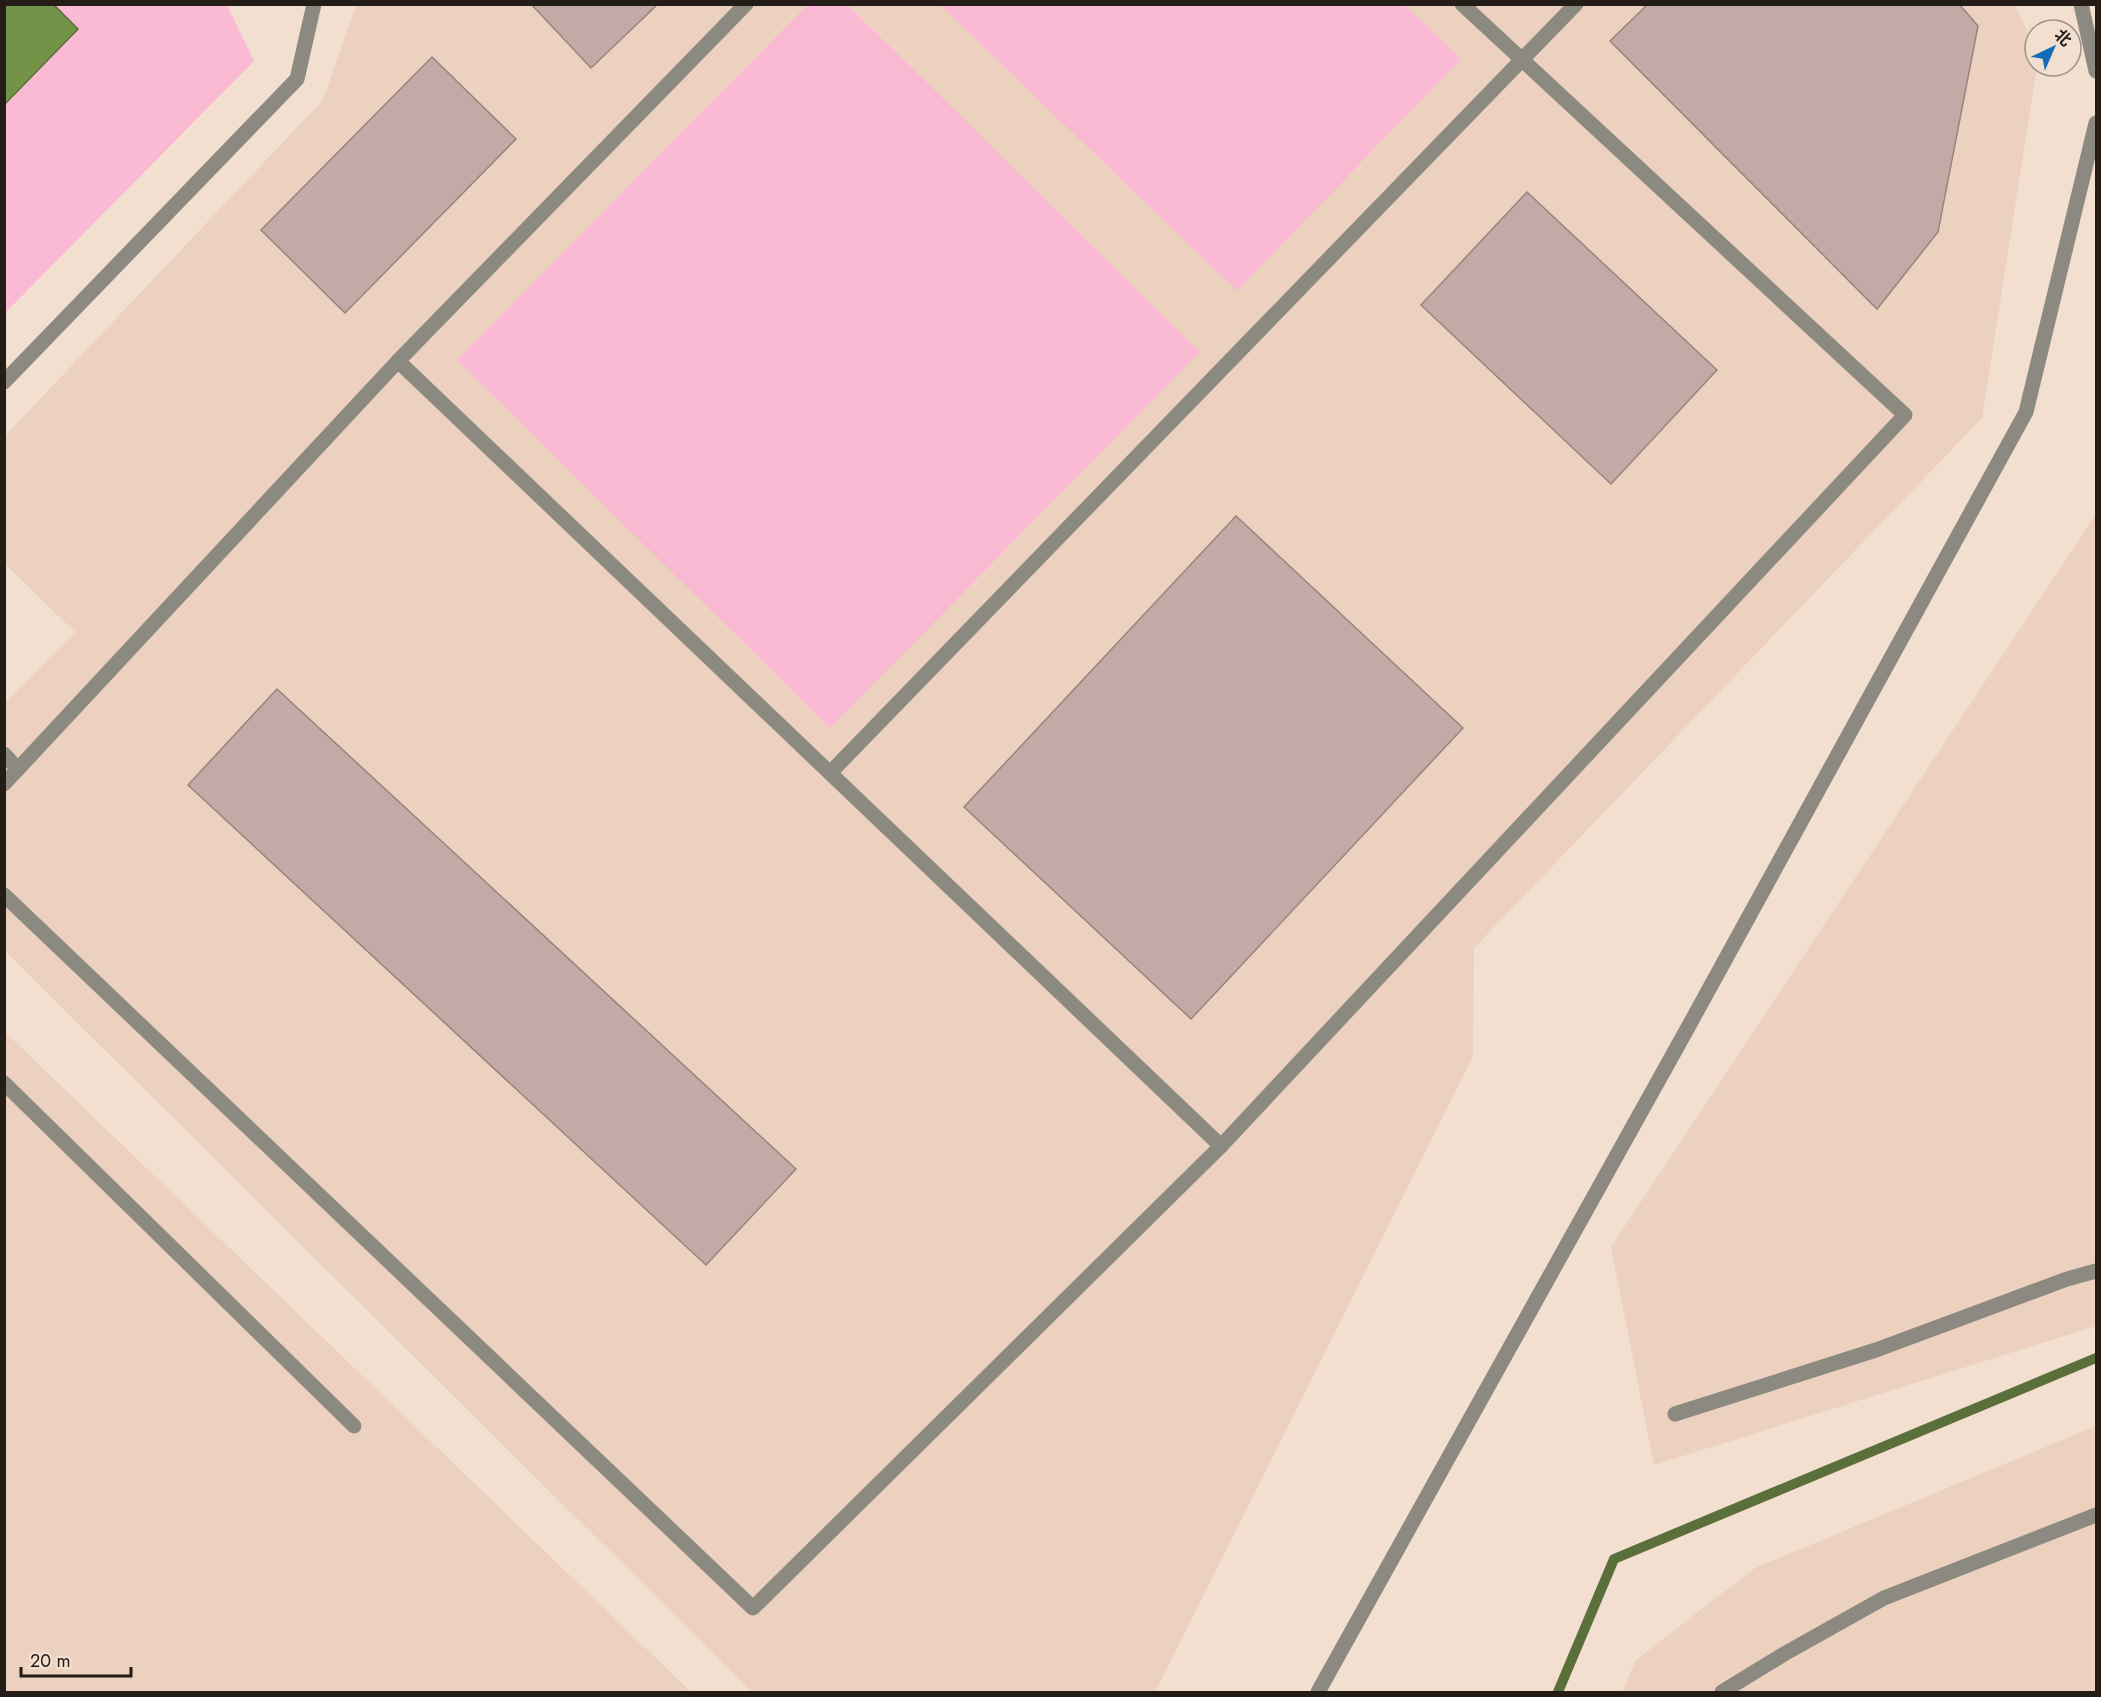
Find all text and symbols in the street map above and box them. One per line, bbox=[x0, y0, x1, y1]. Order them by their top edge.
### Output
north arrow bbox=[2023, 18, 2083, 78]
text: 北 bbox=[2049, 24, 2077, 51]
scale bar bbox=[21, 1640, 130, 1678]
text: 20 m bbox=[30, 1648, 70, 1674]

